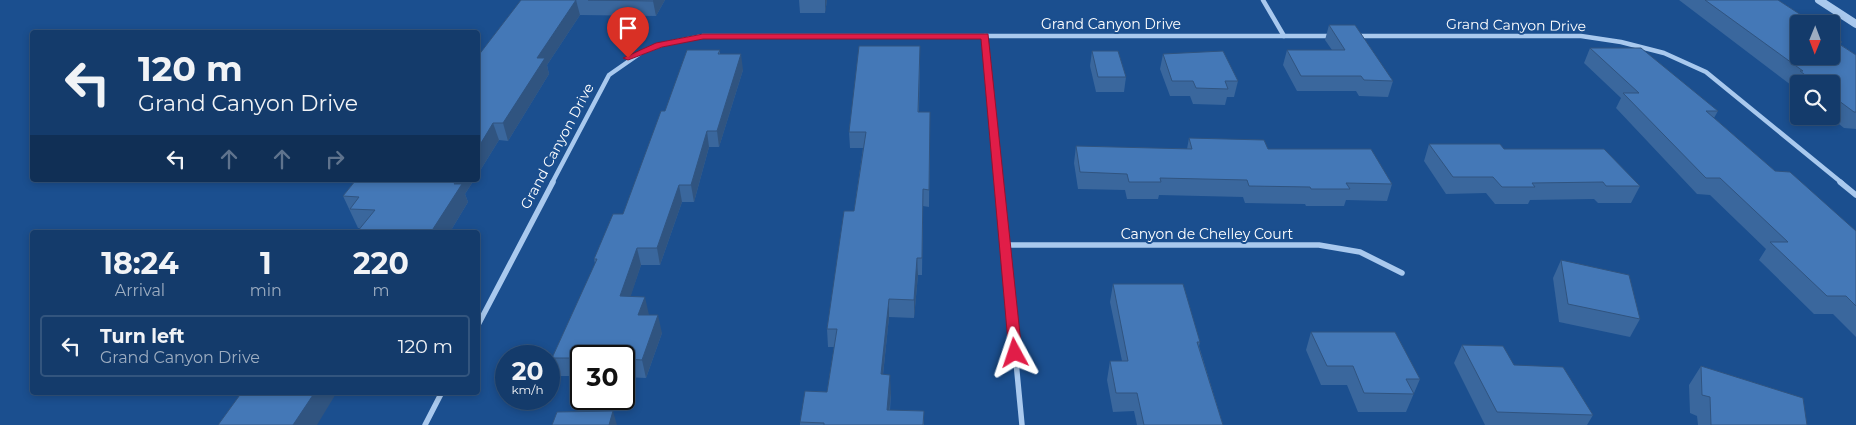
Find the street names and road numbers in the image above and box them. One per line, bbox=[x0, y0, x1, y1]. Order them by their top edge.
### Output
street label: Grand Canyon Drive bbox=[1041, 15, 1181, 33]
street label: Grand Canyon Drive bbox=[1446, 15, 1586, 35]
street label: Grand Canyon Drive bbox=[516, 80, 598, 212]
street label: Canyon de Chelley Court bbox=[1121, 225, 1294, 243]

